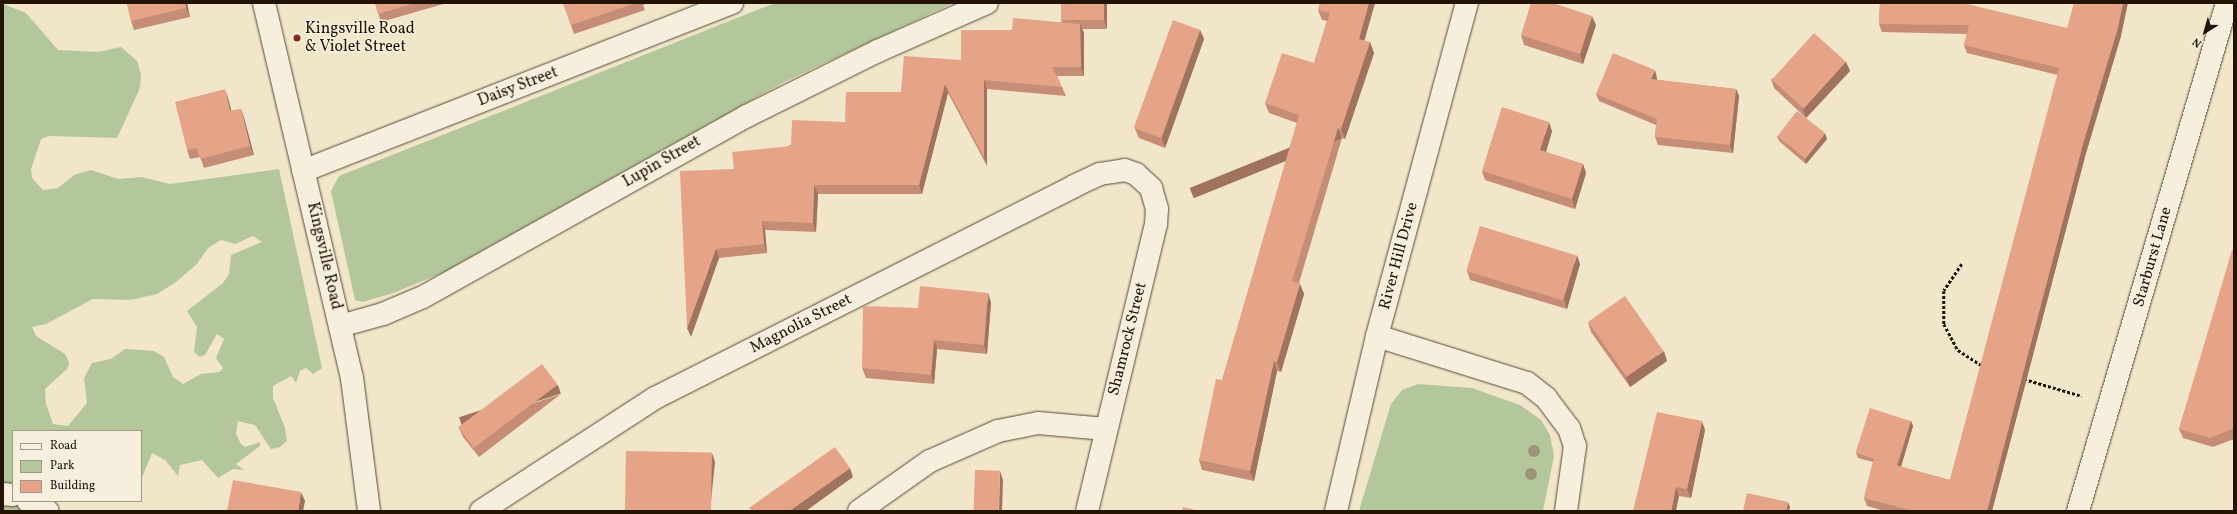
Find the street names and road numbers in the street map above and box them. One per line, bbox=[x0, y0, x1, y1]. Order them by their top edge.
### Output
street label: Daisy Street bbox=[475, 63, 561, 111]
street label: Lupin Street bbox=[620, 132, 704, 192]
street label: Kingsville Road bbox=[302, 200, 346, 312]
street label: River Hill Drive bbox=[1375, 200, 1423, 312]
street label: Starburst Lane bbox=[2130, 205, 2176, 309]
street label: Shamrock Street bbox=[1105, 280, 1151, 398]
street label: Magnolia Street bbox=[747, 290, 855, 358]

